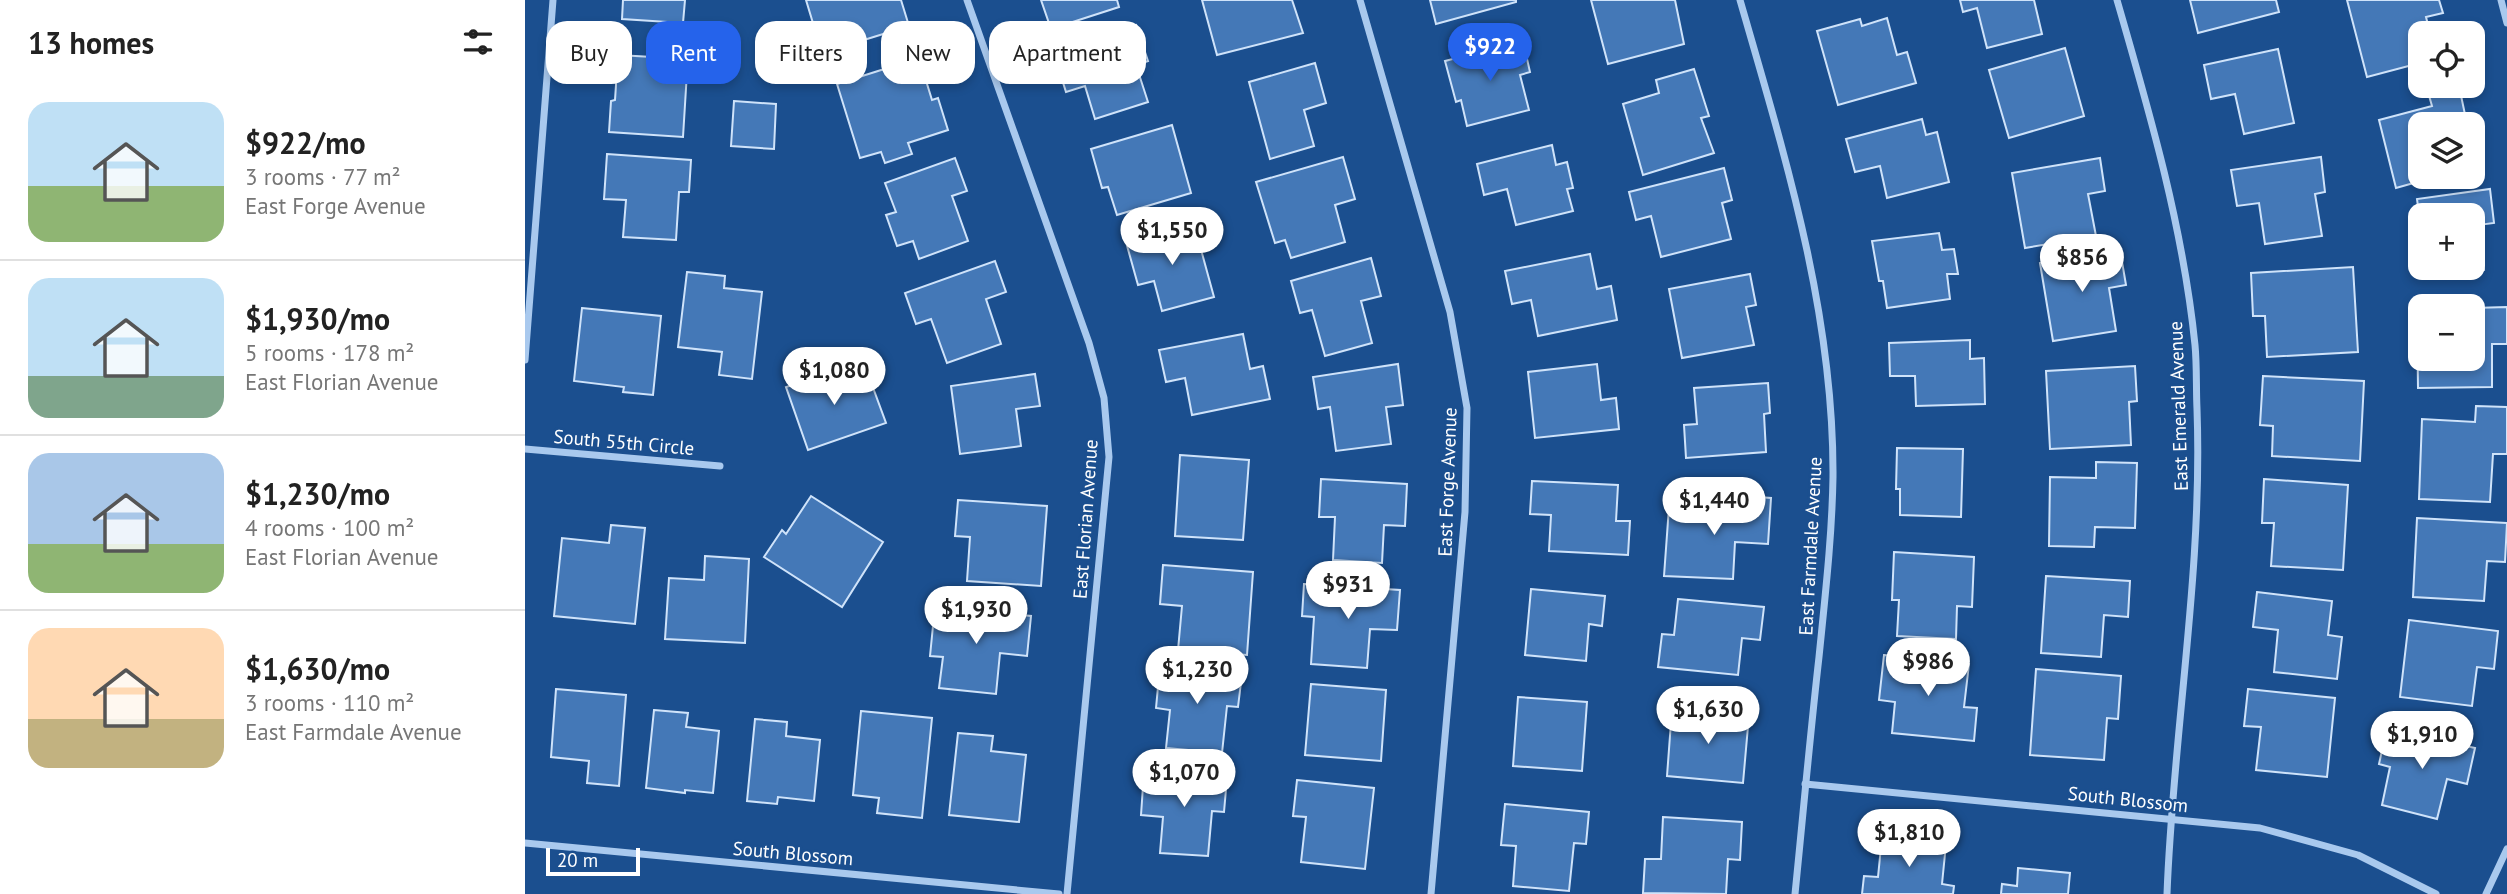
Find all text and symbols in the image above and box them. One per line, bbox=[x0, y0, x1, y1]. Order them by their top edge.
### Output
chip: Buy bbox=[546, 21, 632, 84]
chip: Rent bbox=[646, 21, 741, 84]
chip: Filters bbox=[755, 21, 867, 84]
chip: New bbox=[881, 21, 975, 84]
chip: Apartment bbox=[989, 21, 1146, 84]
map controls bbox=[2408, 21, 2485, 371]
button: locate bbox=[2408, 21, 2485, 98]
text: 13 homes bbox=[28, 23, 154, 62]
icon: filters bbox=[459, 23, 497, 61]
pin: $922 bbox=[1449, 24, 1531, 83]
text: $922 bbox=[1464, 31, 1516, 60]
button: layers bbox=[2408, 112, 2485, 189]
text: $922/mo bbox=[245, 123, 366, 162]
icon: home bbox=[84, 130, 168, 214]
text: 3 rooms · 77 m² bbox=[245, 162, 401, 191]
text: East Forge Avenue bbox=[245, 191, 426, 220]
button: + bbox=[2408, 203, 2485, 280]
pin: $1,550 bbox=[1115, 208, 1229, 267]
text: $1,550 bbox=[1136, 215, 1208, 244]
pin: $856 bbox=[2041, 234, 2123, 294]
text: $856 bbox=[2056, 242, 2108, 271]
button: − bbox=[2408, 294, 2485, 371]
text: $1,930/mo bbox=[245, 299, 390, 338]
icon: home bbox=[84, 306, 168, 390]
street label: East Emerald Avenue bbox=[2163, 321, 2193, 491]
text: 5 rooms · 178 m² bbox=[245, 338, 414, 367]
pin: $1,080 bbox=[777, 348, 891, 407]
text: $1,080 bbox=[798, 355, 870, 384]
text: East Florian Avenue bbox=[245, 367, 439, 396]
street label: East Forge Avenue bbox=[1432, 407, 1462, 557]
street label: South 55th Circle bbox=[553, 424, 695, 460]
street label: East Florian Avenue bbox=[1067, 438, 1103, 600]
street label: East Farmdale Avenue bbox=[1793, 456, 1827, 636]
text: $1,230/mo bbox=[245, 474, 390, 513]
pin: $1,440 bbox=[1657, 477, 1771, 537]
icon: home bbox=[84, 481, 168, 565]
text: $1,440 bbox=[1678, 485, 1750, 514]
text: 4 rooms · 100 m² bbox=[245, 513, 414, 542]
text: East Florian Avenue bbox=[245, 542, 439, 571]
pin: $931 bbox=[1307, 562, 1389, 621]
text: $931 bbox=[1322, 569, 1374, 598]
pin: $1,930 bbox=[919, 586, 1033, 646]
text: $1,930 bbox=[940, 594, 1012, 623]
pin: $986 bbox=[1887, 638, 1969, 698]
pin: $1,230 bbox=[1140, 646, 1254, 706]
text: $986 bbox=[1902, 646, 1954, 675]
text: $1,630/mo bbox=[245, 649, 390, 688]
text: $1,230 bbox=[1161, 654, 1233, 683]
icon: home bbox=[84, 656, 168, 740]
pin: $1,630 bbox=[1651, 686, 1765, 746]
text: 3 rooms · 110 m² bbox=[245, 688, 414, 717]
text: $1,630 bbox=[1672, 694, 1744, 723]
pin: $1,910 bbox=[2365, 712, 2479, 771]
text: East Farmdale Avenue bbox=[245, 717, 462, 746]
text: $1,910 bbox=[2386, 719, 2458, 748]
pin: $1,070 bbox=[1127, 750, 1241, 809]
text: $1,070 bbox=[1148, 757, 1220, 786]
street label: South Blossom bbox=[2067, 781, 2189, 817]
pin: $1,810 bbox=[1852, 810, 1966, 869]
text: $1,810 bbox=[1873, 817, 1945, 846]
street label: South Blossom bbox=[732, 836, 854, 870]
scale bar bbox=[546, 845, 641, 877]
text: 20 m bbox=[557, 848, 598, 872]

